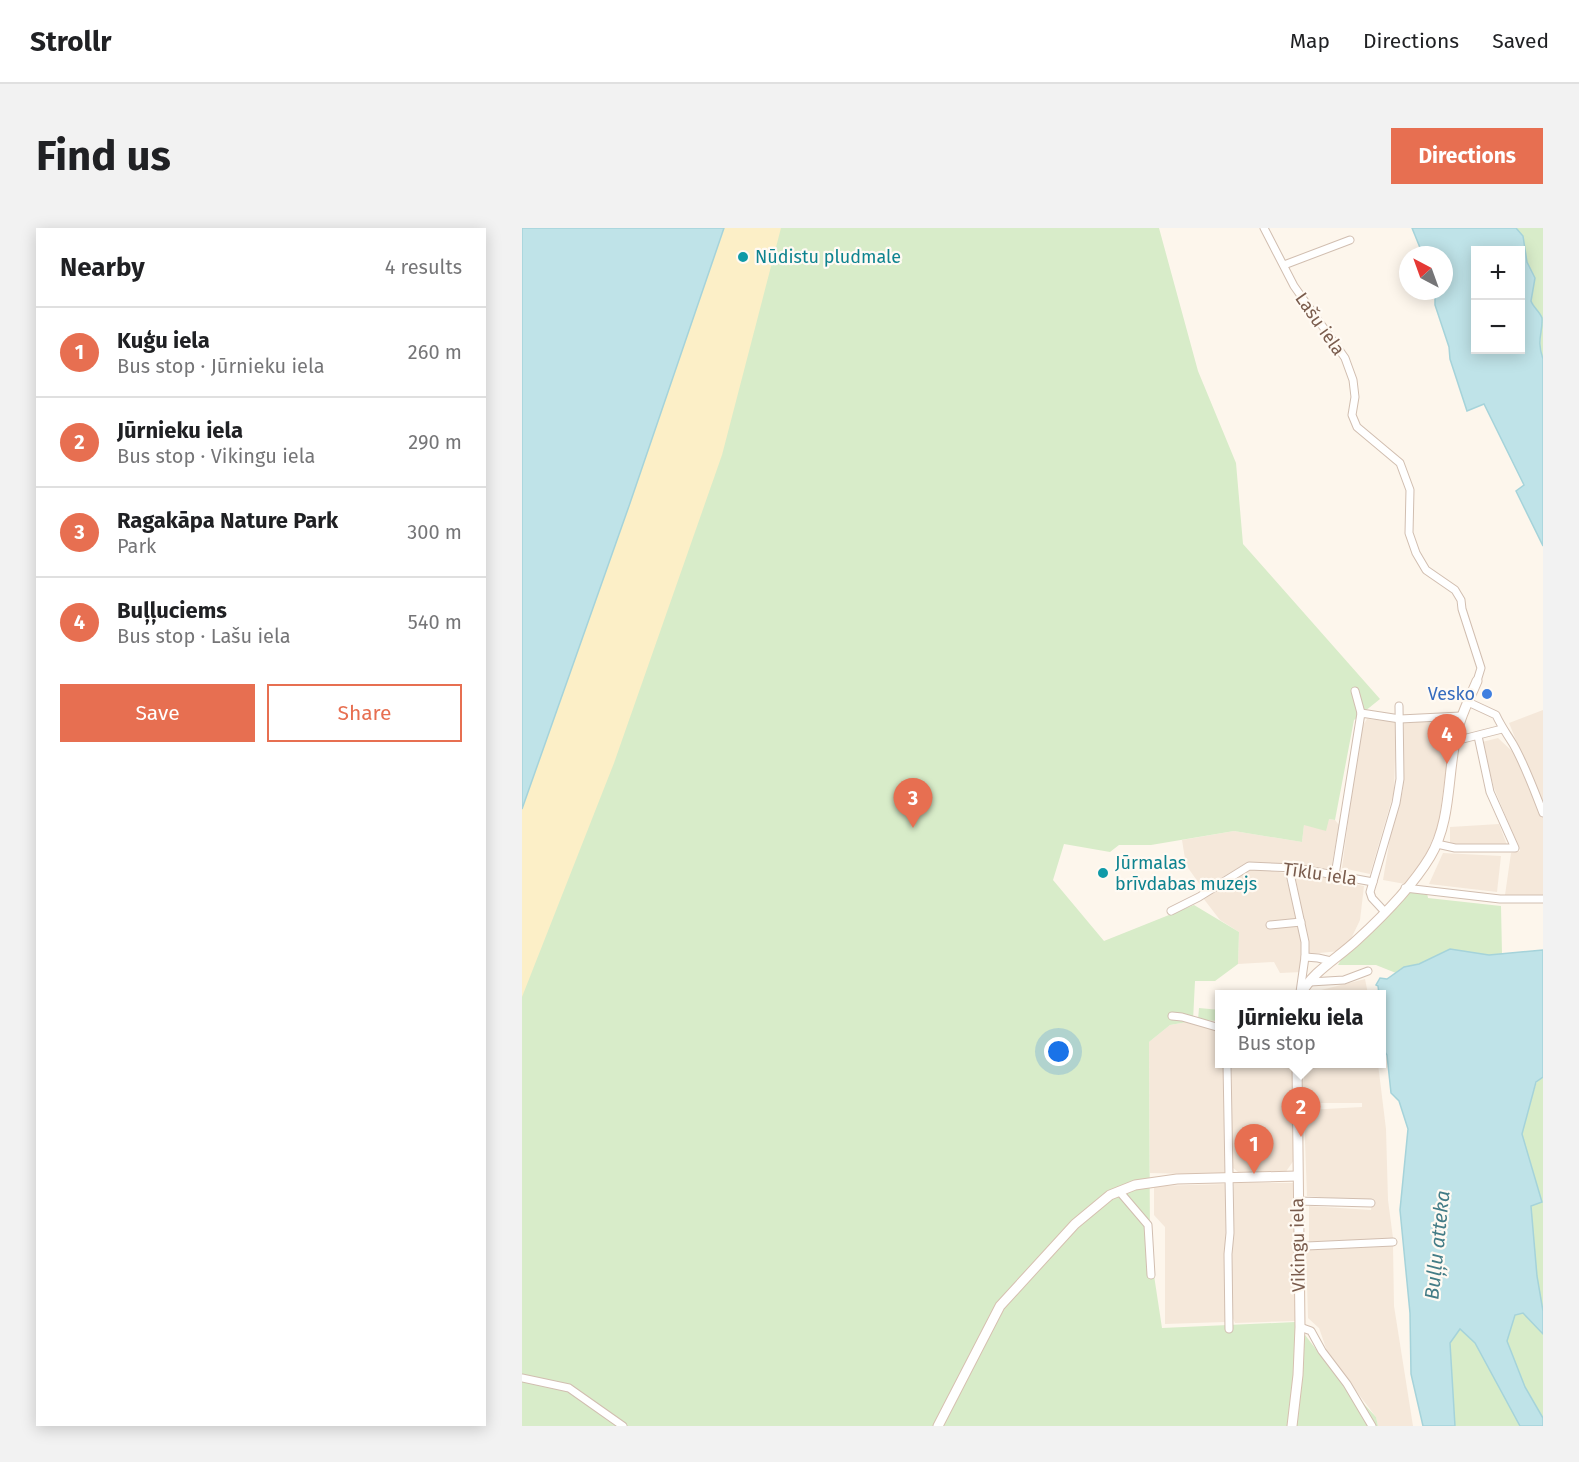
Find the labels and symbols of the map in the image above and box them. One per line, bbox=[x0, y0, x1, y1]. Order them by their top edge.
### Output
place label: Nūdistu pludmale bbox=[755, 246, 901, 268]
north arrow bbox=[1399, 246, 1453, 300]
marker: Nūdistu pludmale bbox=[736, 250, 750, 264]
street label: Lašu iela bbox=[1290, 288, 1350, 360]
place label: Vesko bbox=[1428, 683, 1475, 705]
marker: Vesko bbox=[1480, 687, 1494, 701]
pin: 4 bbox=[1428, 714, 1466, 764]
pin: 3 bbox=[894, 778, 932, 828]
place label: Jūrmalas brīvdabas muzejs bbox=[1115, 852, 1257, 895]
street label: Tīklu iela bbox=[1282, 858, 1358, 890]
marker: Jūrmalas brīvdabas muzejs bbox=[1096, 866, 1110, 880]
your location bbox=[1044, 1037, 1073, 1066]
pin: 2 bbox=[1282, 1088, 1320, 1137]
pin: 1 bbox=[1234, 1124, 1274, 1174]
water label: Buļļu atteka bbox=[1419, 1189, 1456, 1301]
street label: Vikingu iela bbox=[1286, 1198, 1310, 1292]

